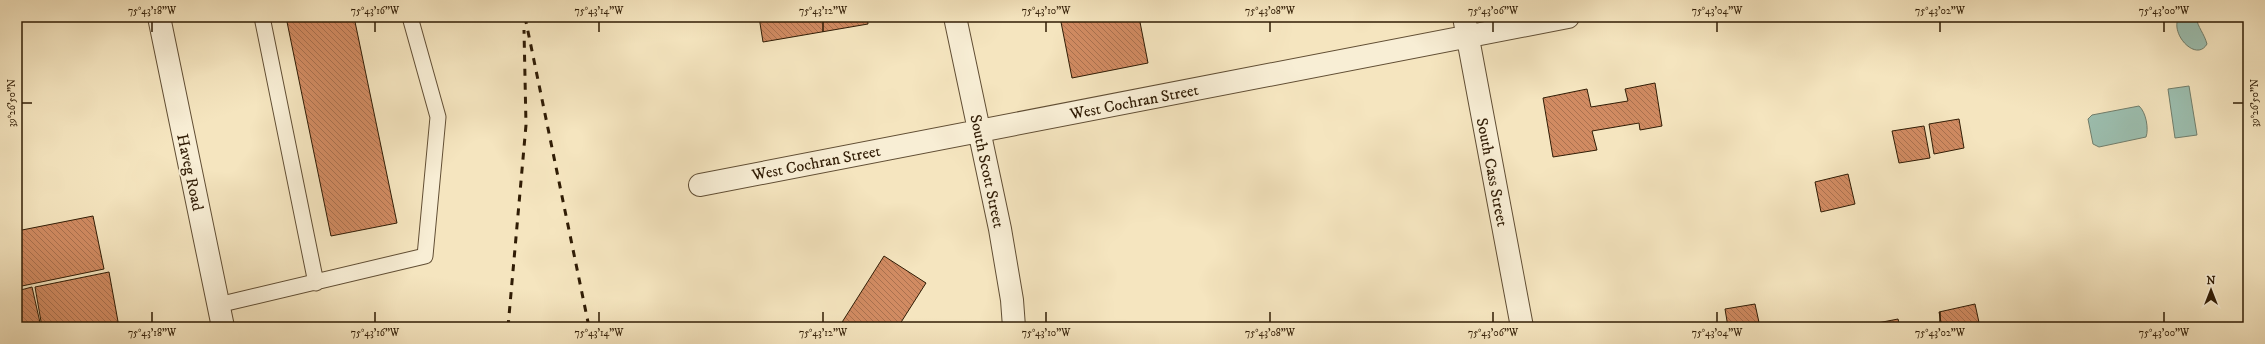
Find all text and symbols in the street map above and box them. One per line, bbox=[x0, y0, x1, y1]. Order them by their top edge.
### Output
text: 75°43'18"W bbox=[128, 5, 177, 17]
text: 75°43'16"W bbox=[351, 5, 400, 17]
text: 75°43'14"W bbox=[575, 5, 624, 17]
text: 75°43'12"W bbox=[799, 5, 848, 17]
text: 75°43'10"W bbox=[1022, 5, 1071, 17]
text: 75°43'08"W bbox=[1245, 5, 1296, 17]
text: 75°43'06"W bbox=[1468, 5, 1519, 17]
text: 75°43'04"W bbox=[1692, 5, 1743, 17]
text: 75°43'02"W bbox=[1915, 5, 1966, 17]
text: 75°43'00"W bbox=[2139, 5, 2190, 17]
text: 39°26'50"N bbox=[6, 79, 18, 127]
text: 39°26'50"N bbox=[2249, 79, 2261, 127]
street label: West Cochran Street bbox=[1067, 80, 1200, 124]
street label: South Scott Street bbox=[965, 113, 1009, 230]
street label: South Cass Street bbox=[1472, 116, 1512, 228]
street label: Haveg Road bbox=[172, 132, 208, 213]
street label: West Cochran Street bbox=[749, 141, 882, 185]
north arrow bbox=[2191, 270, 2231, 310]
text: N bbox=[2206, 274, 2216, 288]
text: 75°43'18"W bbox=[128, 327, 177, 339]
text: 75°43'16"W bbox=[351, 327, 400, 339]
text: 75°43'14"W bbox=[575, 327, 624, 339]
text: 75°43'12"W bbox=[799, 327, 848, 339]
text: 75°43'10"W bbox=[1022, 327, 1071, 339]
text: 75°43'08"W bbox=[1245, 327, 1296, 339]
text: 75°43'06"W bbox=[1468, 327, 1519, 339]
text: 75°43'04"W bbox=[1692, 327, 1743, 339]
text: 75°43'02"W bbox=[1915, 327, 1966, 339]
text: 75°43'00"W bbox=[2139, 327, 2190, 339]

